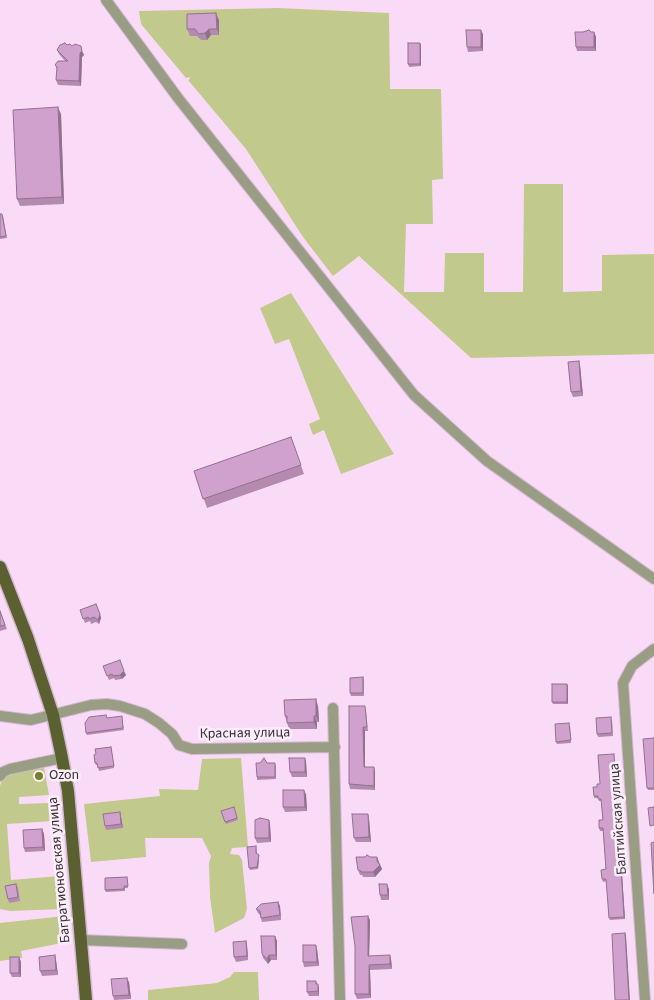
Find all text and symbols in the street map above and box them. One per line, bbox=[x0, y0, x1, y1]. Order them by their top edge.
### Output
street label: Красная улица bbox=[199, 725, 291, 743]
street label: Балтийская улица bbox=[607, 763, 631, 875]
place label: Ozon bbox=[49, 768, 79, 784]
marker: Ozon bbox=[33, 770, 45, 782]
street label: Багратионовская улица bbox=[45, 796, 75, 944]

